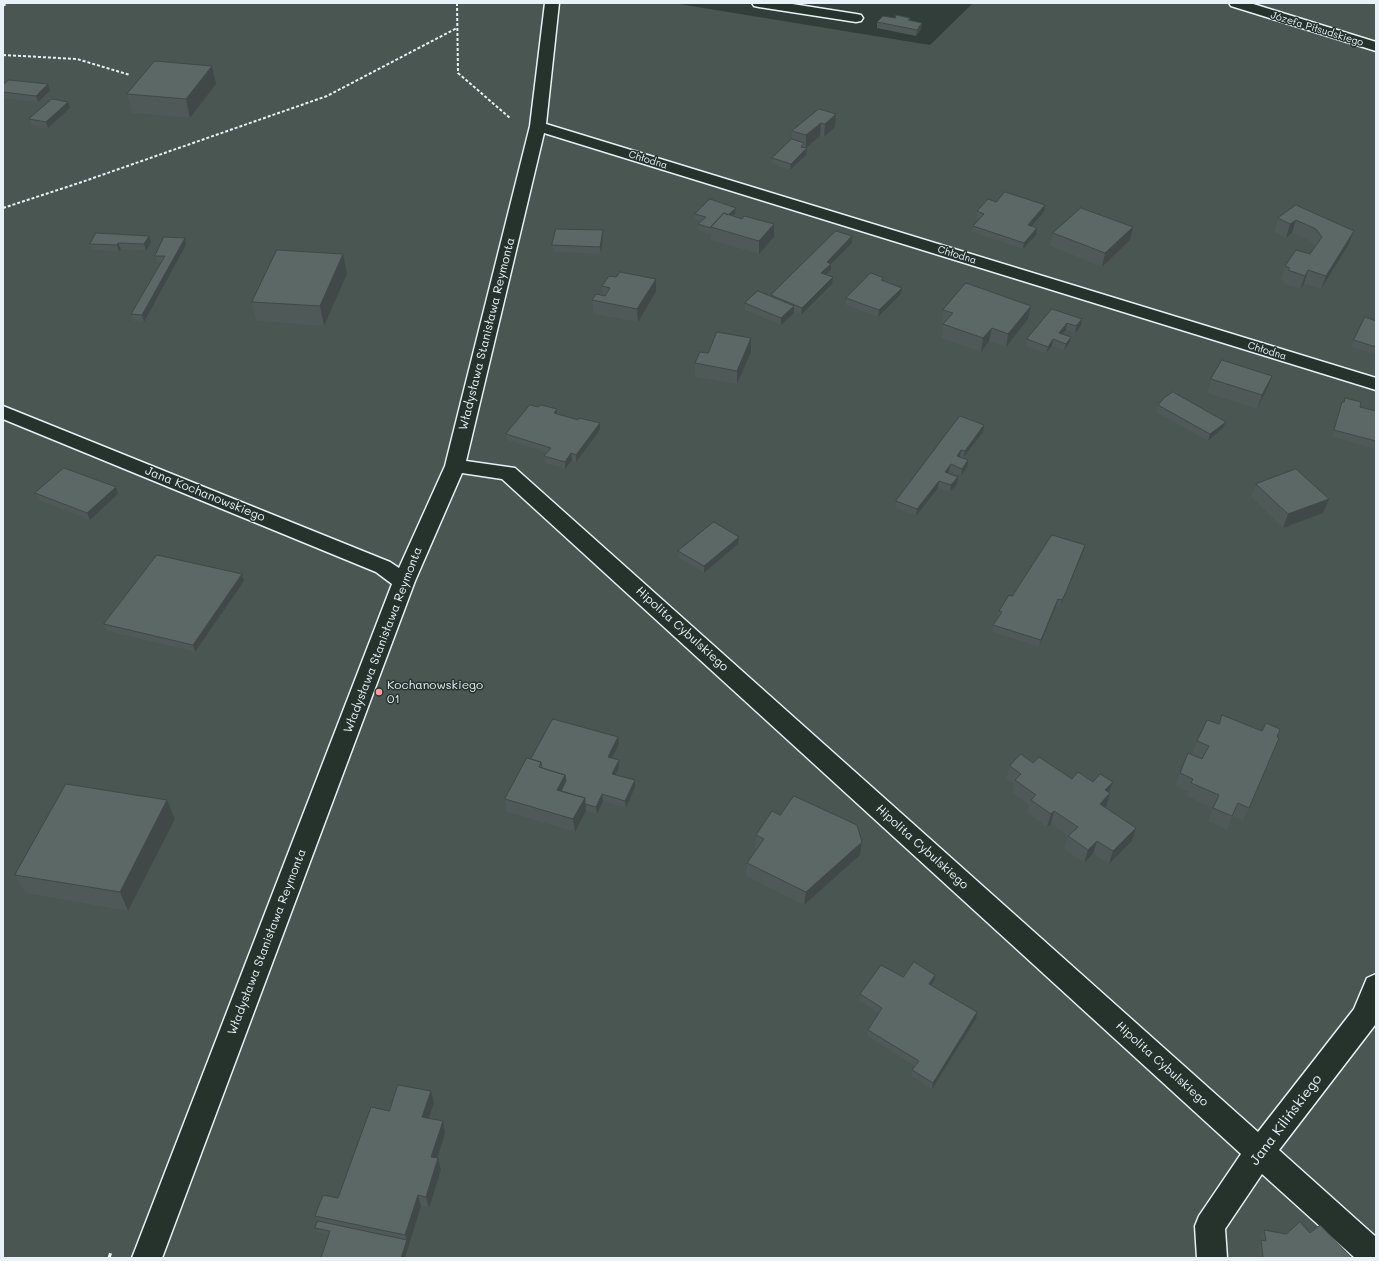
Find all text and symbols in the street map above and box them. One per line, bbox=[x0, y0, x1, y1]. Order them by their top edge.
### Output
street label: Józefa Piłsudskiego bbox=[1269, 9, 1365, 49]
street label: Chłodna bbox=[627, 148, 669, 172]
street label: Władysława Stanisława Reymonta bbox=[456, 236, 518, 432]
street label: Chłodna bbox=[936, 243, 978, 267]
street label: Chłodna bbox=[1246, 339, 1288, 363]
street label: Jana Kochanowskiego bbox=[143, 463, 267, 525]
street label: Władysława Stanisława Reymonta bbox=[341, 545, 425, 735]
street label: Hipolita Cybulskiego bbox=[633, 584, 731, 674]
place label: Kochanowskiego 01 bbox=[387, 678, 483, 706]
marker: Kochanowskiego 01 bbox=[374, 687, 384, 697]
street label: Hipolita Cybulskiego bbox=[873, 802, 971, 892]
street label: Władysława Stanisława Reymonta bbox=[225, 847, 309, 1037]
street label: Hipolita Cybulskiego bbox=[1113, 1019, 1211, 1109]
street label: Jana Kilińskiego bbox=[1246, 1071, 1326, 1169]

